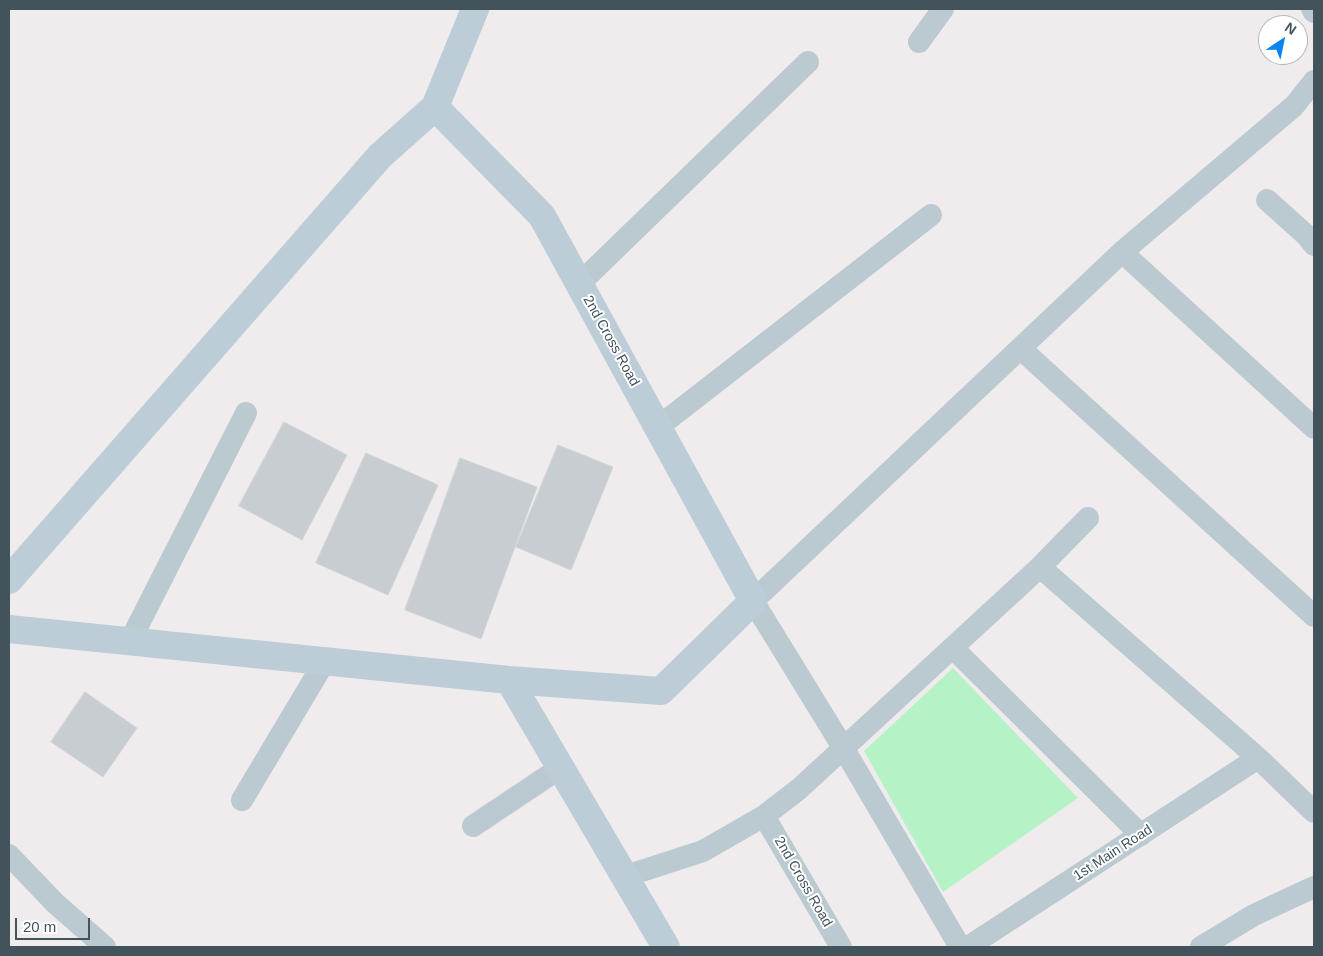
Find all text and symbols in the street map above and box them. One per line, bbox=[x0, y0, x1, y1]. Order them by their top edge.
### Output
north arrow bbox=[1258, 15, 1308, 65]
text: N bbox=[1282, 19, 1299, 38]
street label: 2nd Cross Road bbox=[579, 293, 643, 389]
street label: 1st Main Road bbox=[1071, 821, 1155, 885]
street label: 2nd Cross Road bbox=[770, 834, 836, 930]
scale bar bbox=[18, 908, 92, 940]
text: 20 m bbox=[23, 918, 56, 935]

